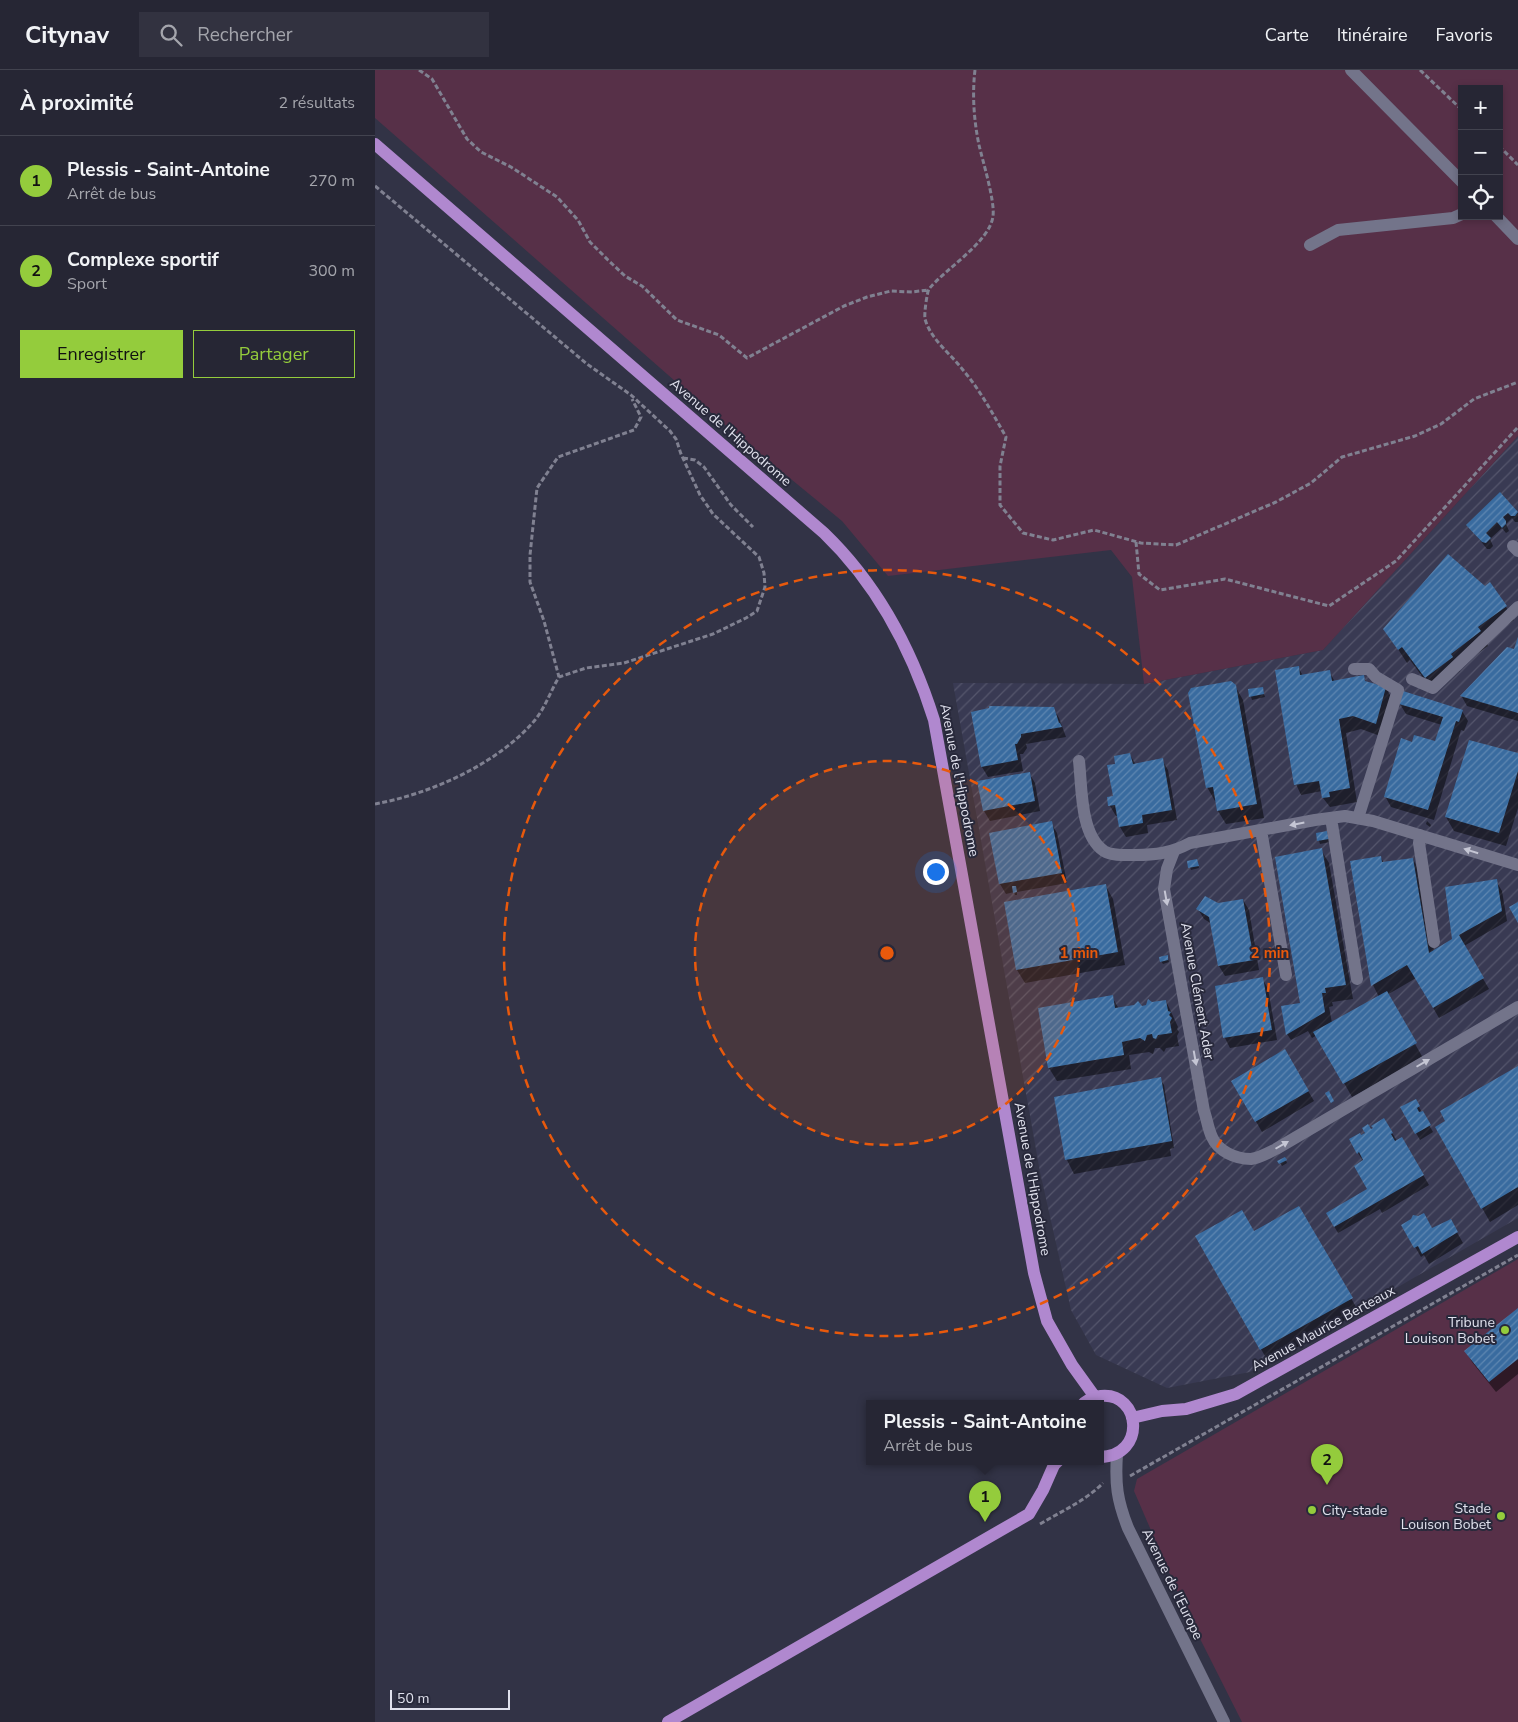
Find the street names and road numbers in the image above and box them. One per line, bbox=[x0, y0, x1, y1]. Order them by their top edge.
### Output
street label: Avenue de l'Hippodrome bbox=[666, 374, 796, 491]
street label: Avenue de l'Hippodrome bbox=[935, 702, 984, 858]
street label: Avenue Clément Ader bbox=[1176, 921, 1219, 1061]
street label: Avenue de l'Hippodrome bbox=[1010, 1101, 1055, 1257]
street label: Avenue Maurice Berteaux bbox=[1248, 1281, 1399, 1376]
street label: Avenue de l'Europe bbox=[1137, 1525, 1208, 1643]

